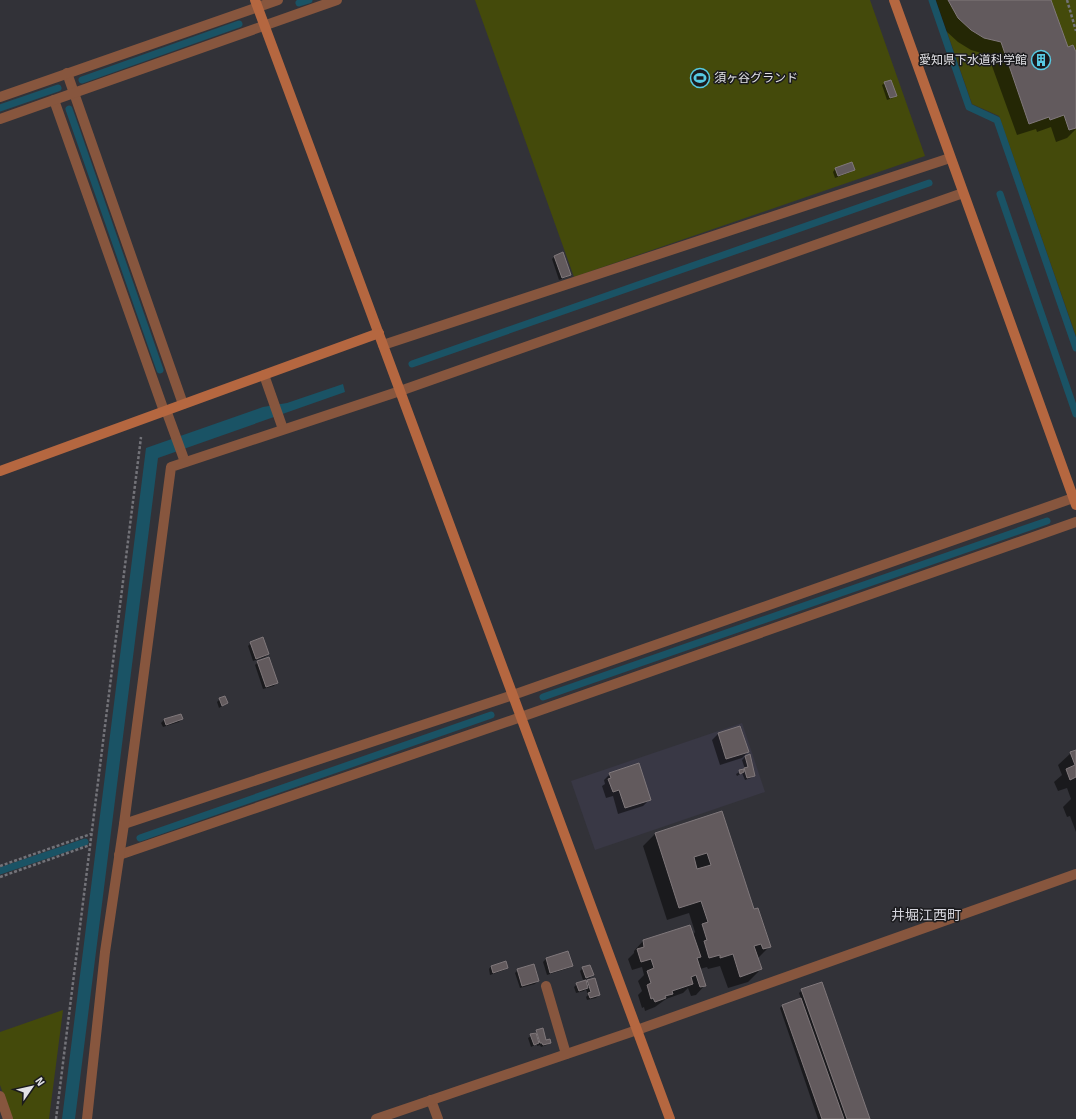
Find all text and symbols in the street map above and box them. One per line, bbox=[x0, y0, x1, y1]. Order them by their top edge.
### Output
building icon: 愛知県下水道科学館 bbox=[1030, 49, 1052, 71]
place label: 愛知県下水道科学館 bbox=[919, 53, 1027, 68]
sports icon: 須ヶ谷グランド bbox=[689, 67, 711, 89]
place label: 須ヶ谷グランド bbox=[714, 71, 798, 86]
district label: 井堀江西町 bbox=[891, 907, 961, 924]
north arrow bbox=[12, 1067, 52, 1107]
text: N bbox=[32, 1075, 47, 1088]

